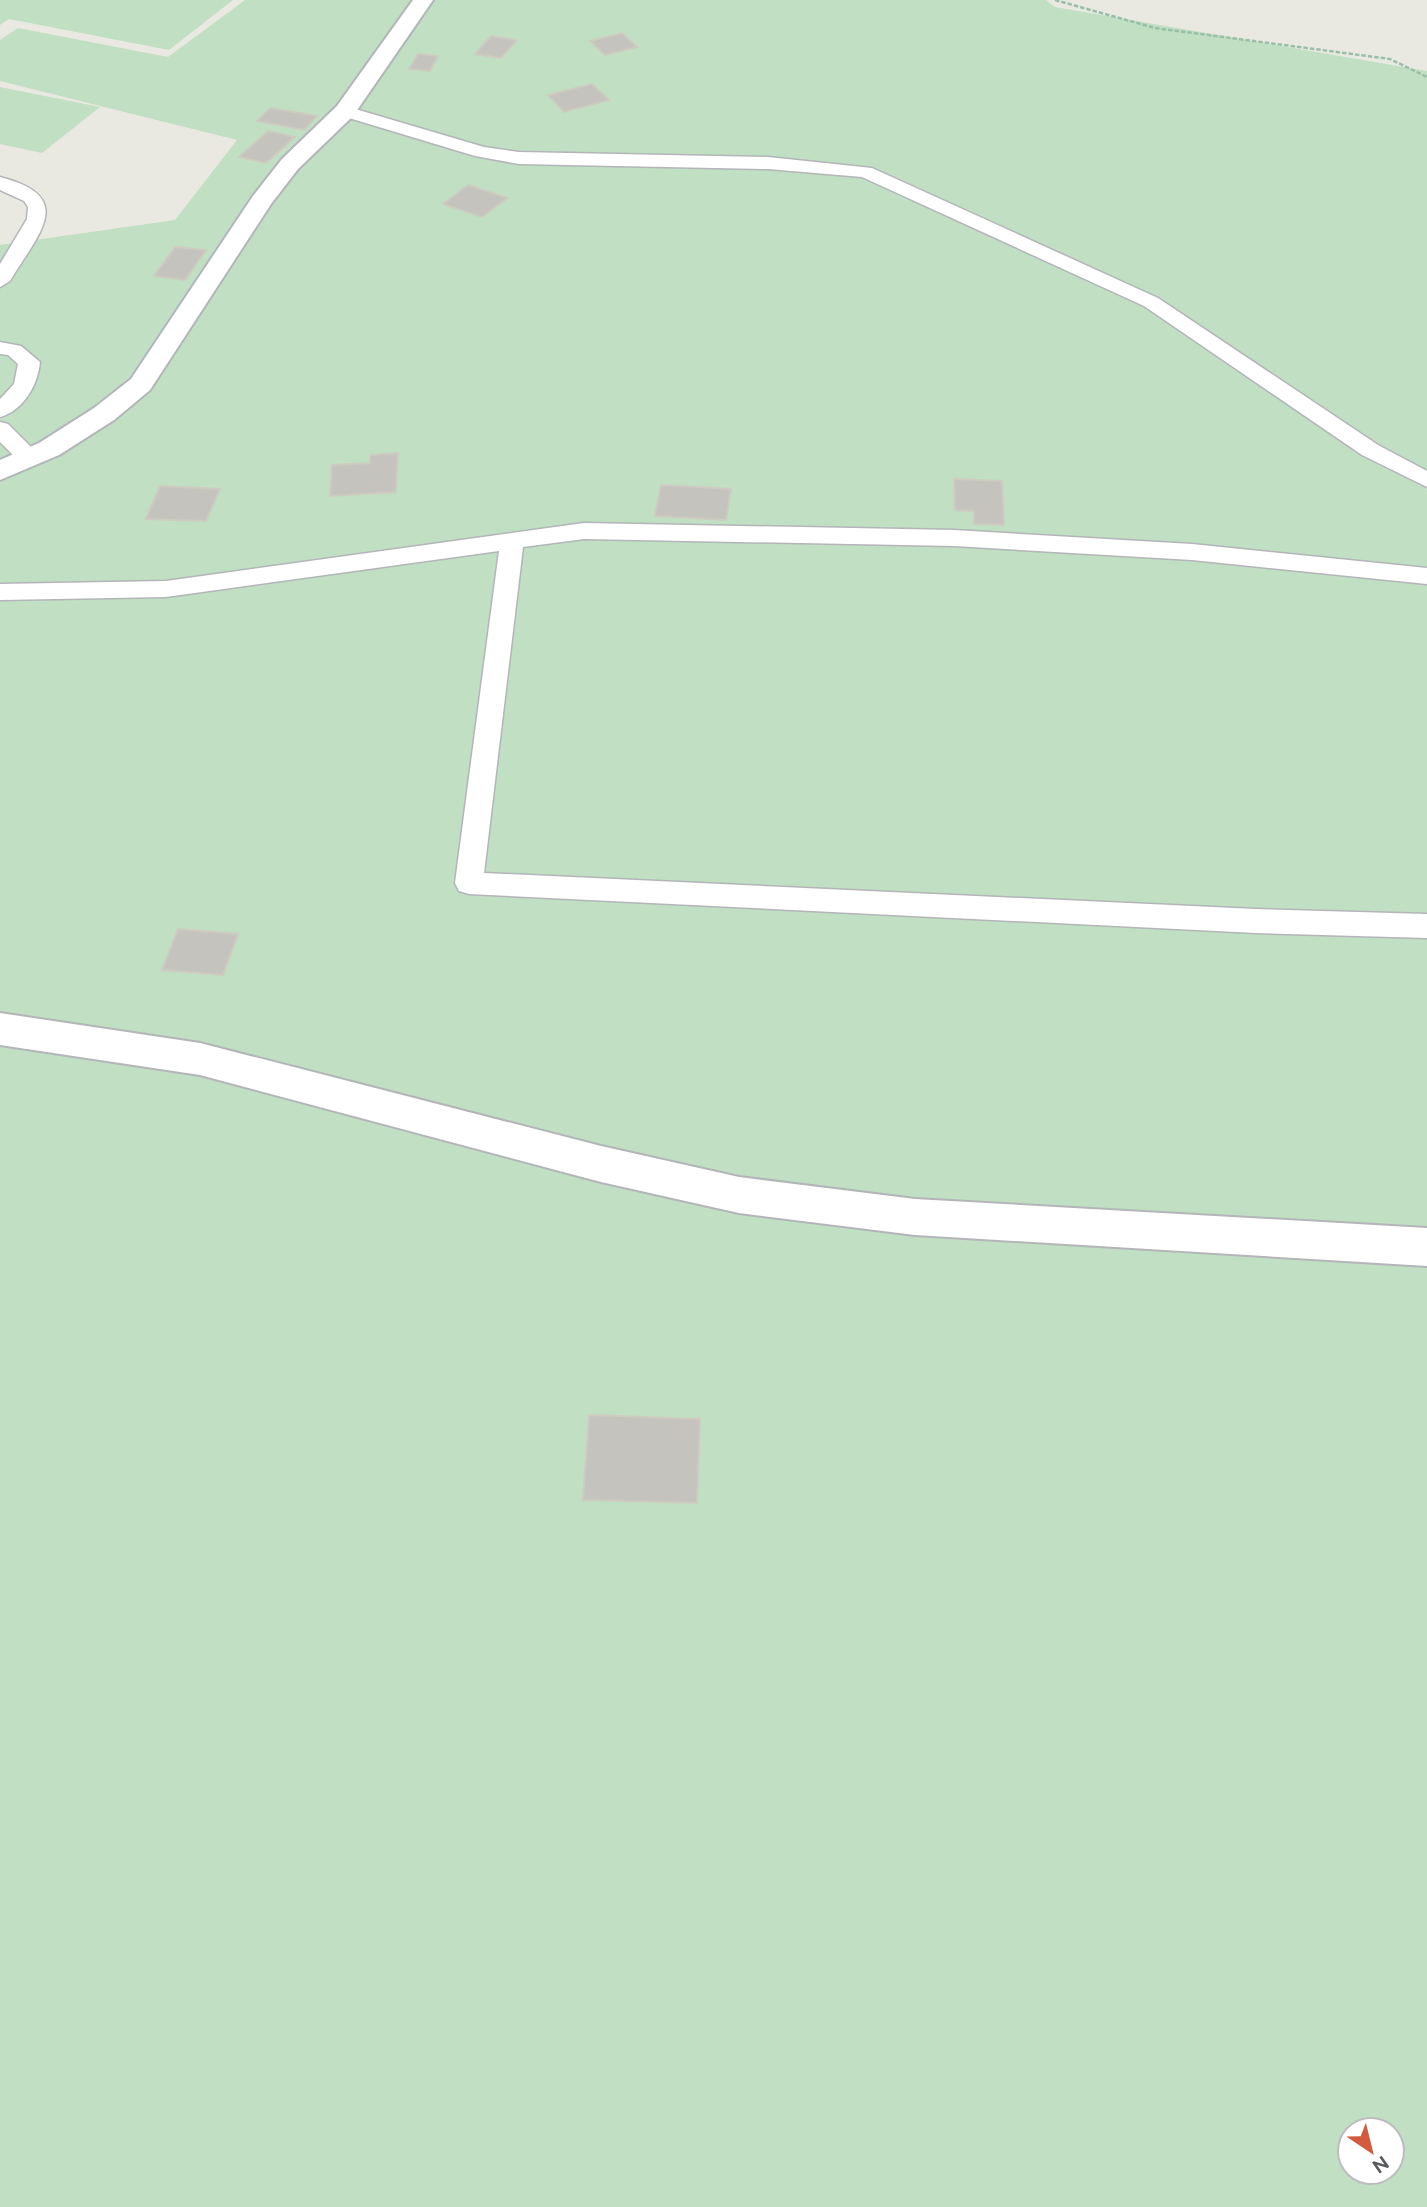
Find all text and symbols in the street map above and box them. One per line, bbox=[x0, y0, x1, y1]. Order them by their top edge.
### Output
north arrow bbox=[1336, 2116, 1406, 2186]
text: N bbox=[1369, 2152, 1393, 2178]

